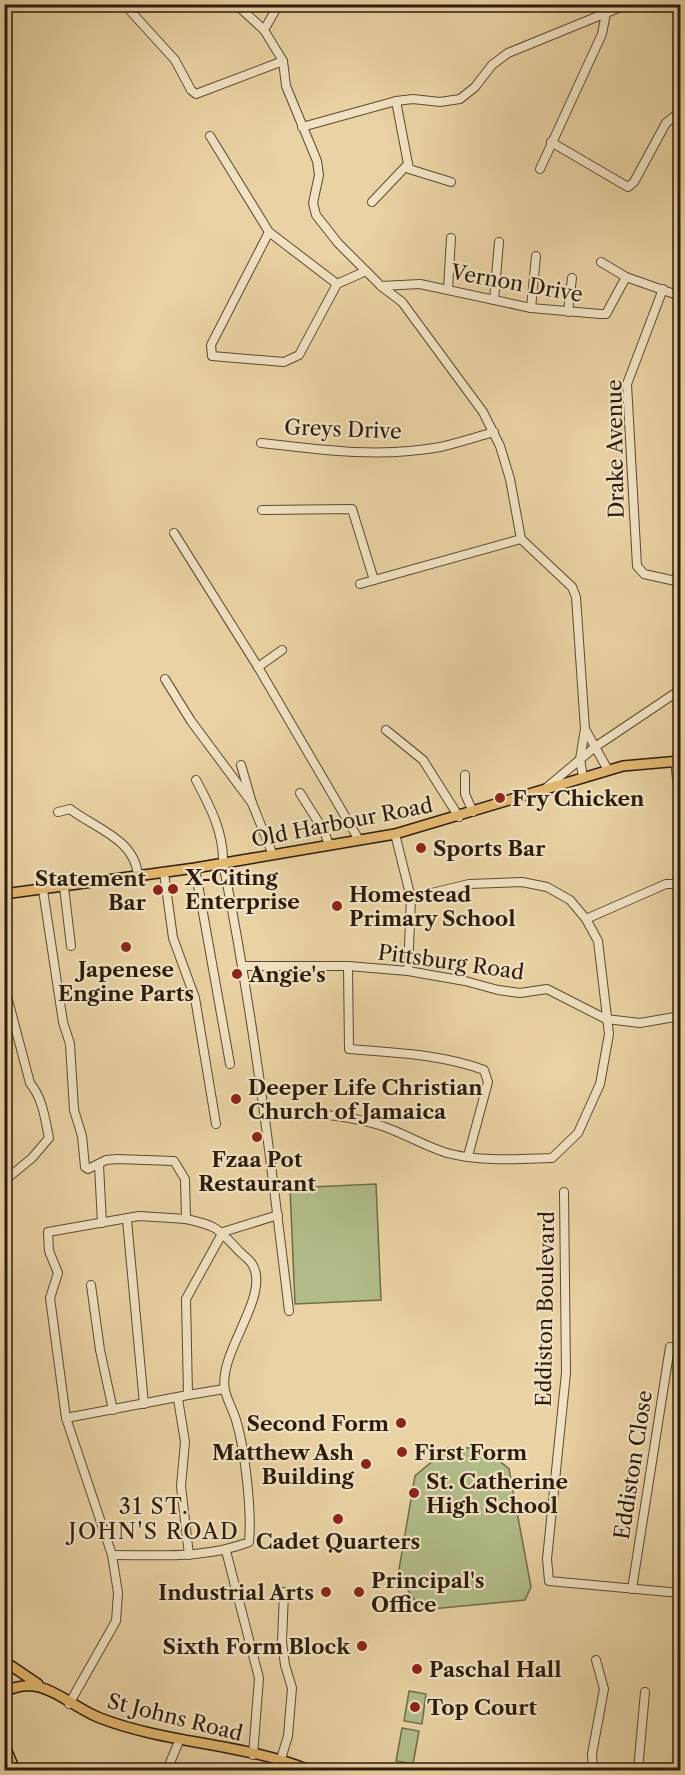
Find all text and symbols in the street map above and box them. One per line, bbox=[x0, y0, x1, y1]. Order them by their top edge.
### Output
street label: Vernon Drive bbox=[448, 259, 585, 307]
street label: Drake Avenue bbox=[601, 379, 629, 519]
street label: Greys Drive bbox=[284, 414, 402, 444]
place label: Fry Chicken bbox=[512, 786, 645, 811]
marker: Fry Chicken bbox=[493, 791, 507, 805]
street label: Old Harbour Road bbox=[249, 792, 435, 852]
place label: Sports Bar bbox=[433, 836, 546, 861]
marker: Sports Bar bbox=[414, 841, 428, 855]
place label: X-Citing Enterprise bbox=[184, 865, 300, 914]
place label: Statement Bar bbox=[35, 866, 147, 915]
marker: X-Citing Enterprise bbox=[166, 882, 180, 896]
place label: Homestead Primary School bbox=[349, 882, 516, 931]
marker: Statement Bar bbox=[151, 883, 165, 897]
marker: Homestead Primary School bbox=[330, 899, 344, 913]
street label: Pittsburg Road bbox=[376, 939, 526, 985]
marker: Japenese Engine Parts bbox=[119, 940, 133, 954]
place label: Japenese Engine Parts bbox=[58, 957, 194, 1006]
place label: Angie's bbox=[248, 962, 326, 987]
marker: Angie's bbox=[230, 967, 244, 981]
place label: Deeper Life Christian Church of Jamaica bbox=[248, 1075, 483, 1124]
marker: Deeper Life Christian Church of Jamaica bbox=[229, 1092, 243, 1106]
marker: Fzaa Pot Restaurant bbox=[250, 1130, 264, 1144]
place label: Fzaa Pot Restaurant bbox=[198, 1147, 316, 1196]
street label: Eddiston Boulevard bbox=[531, 1211, 559, 1407]
street label: Eddiston Close bbox=[609, 1389, 657, 1541]
place label: Second Form bbox=[246, 1411, 389, 1436]
marker: Second Form bbox=[394, 1416, 408, 1430]
place label: Matthew Ash Building bbox=[212, 1440, 355, 1489]
place label: First Form bbox=[414, 1440, 527, 1465]
marker: First Form bbox=[395, 1445, 409, 1459]
marker: Matthew Ash Building bbox=[359, 1457, 373, 1471]
place label: St. Catherine High School bbox=[426, 1469, 568, 1518]
marker: St. Catherine High School bbox=[407, 1486, 421, 1500]
district label: 31 ST. JOHN'S ROAD bbox=[66, 1493, 239, 1545]
marker: Cadet Quarters bbox=[331, 1512, 345, 1526]
place label: Cadet Quarters bbox=[256, 1529, 420, 1554]
place label: Principal's Office bbox=[371, 1568, 484, 1617]
place label: Industrial Arts bbox=[158, 1580, 314, 1605]
marker: Industrial Arts bbox=[319, 1585, 333, 1599]
marker: Principal's Office bbox=[352, 1585, 366, 1599]
place label: Sixth Form Block bbox=[162, 1634, 351, 1659]
marker: Sixth Form Block bbox=[355, 1639, 369, 1653]
place label: Paschal Hall bbox=[429, 1657, 562, 1682]
marker: Paschal Hall bbox=[410, 1662, 424, 1676]
street label: St Johns Road bbox=[105, 1688, 245, 1746]
place label: Top Court bbox=[427, 1695, 537, 1720]
marker: Top Court bbox=[408, 1700, 422, 1714]

